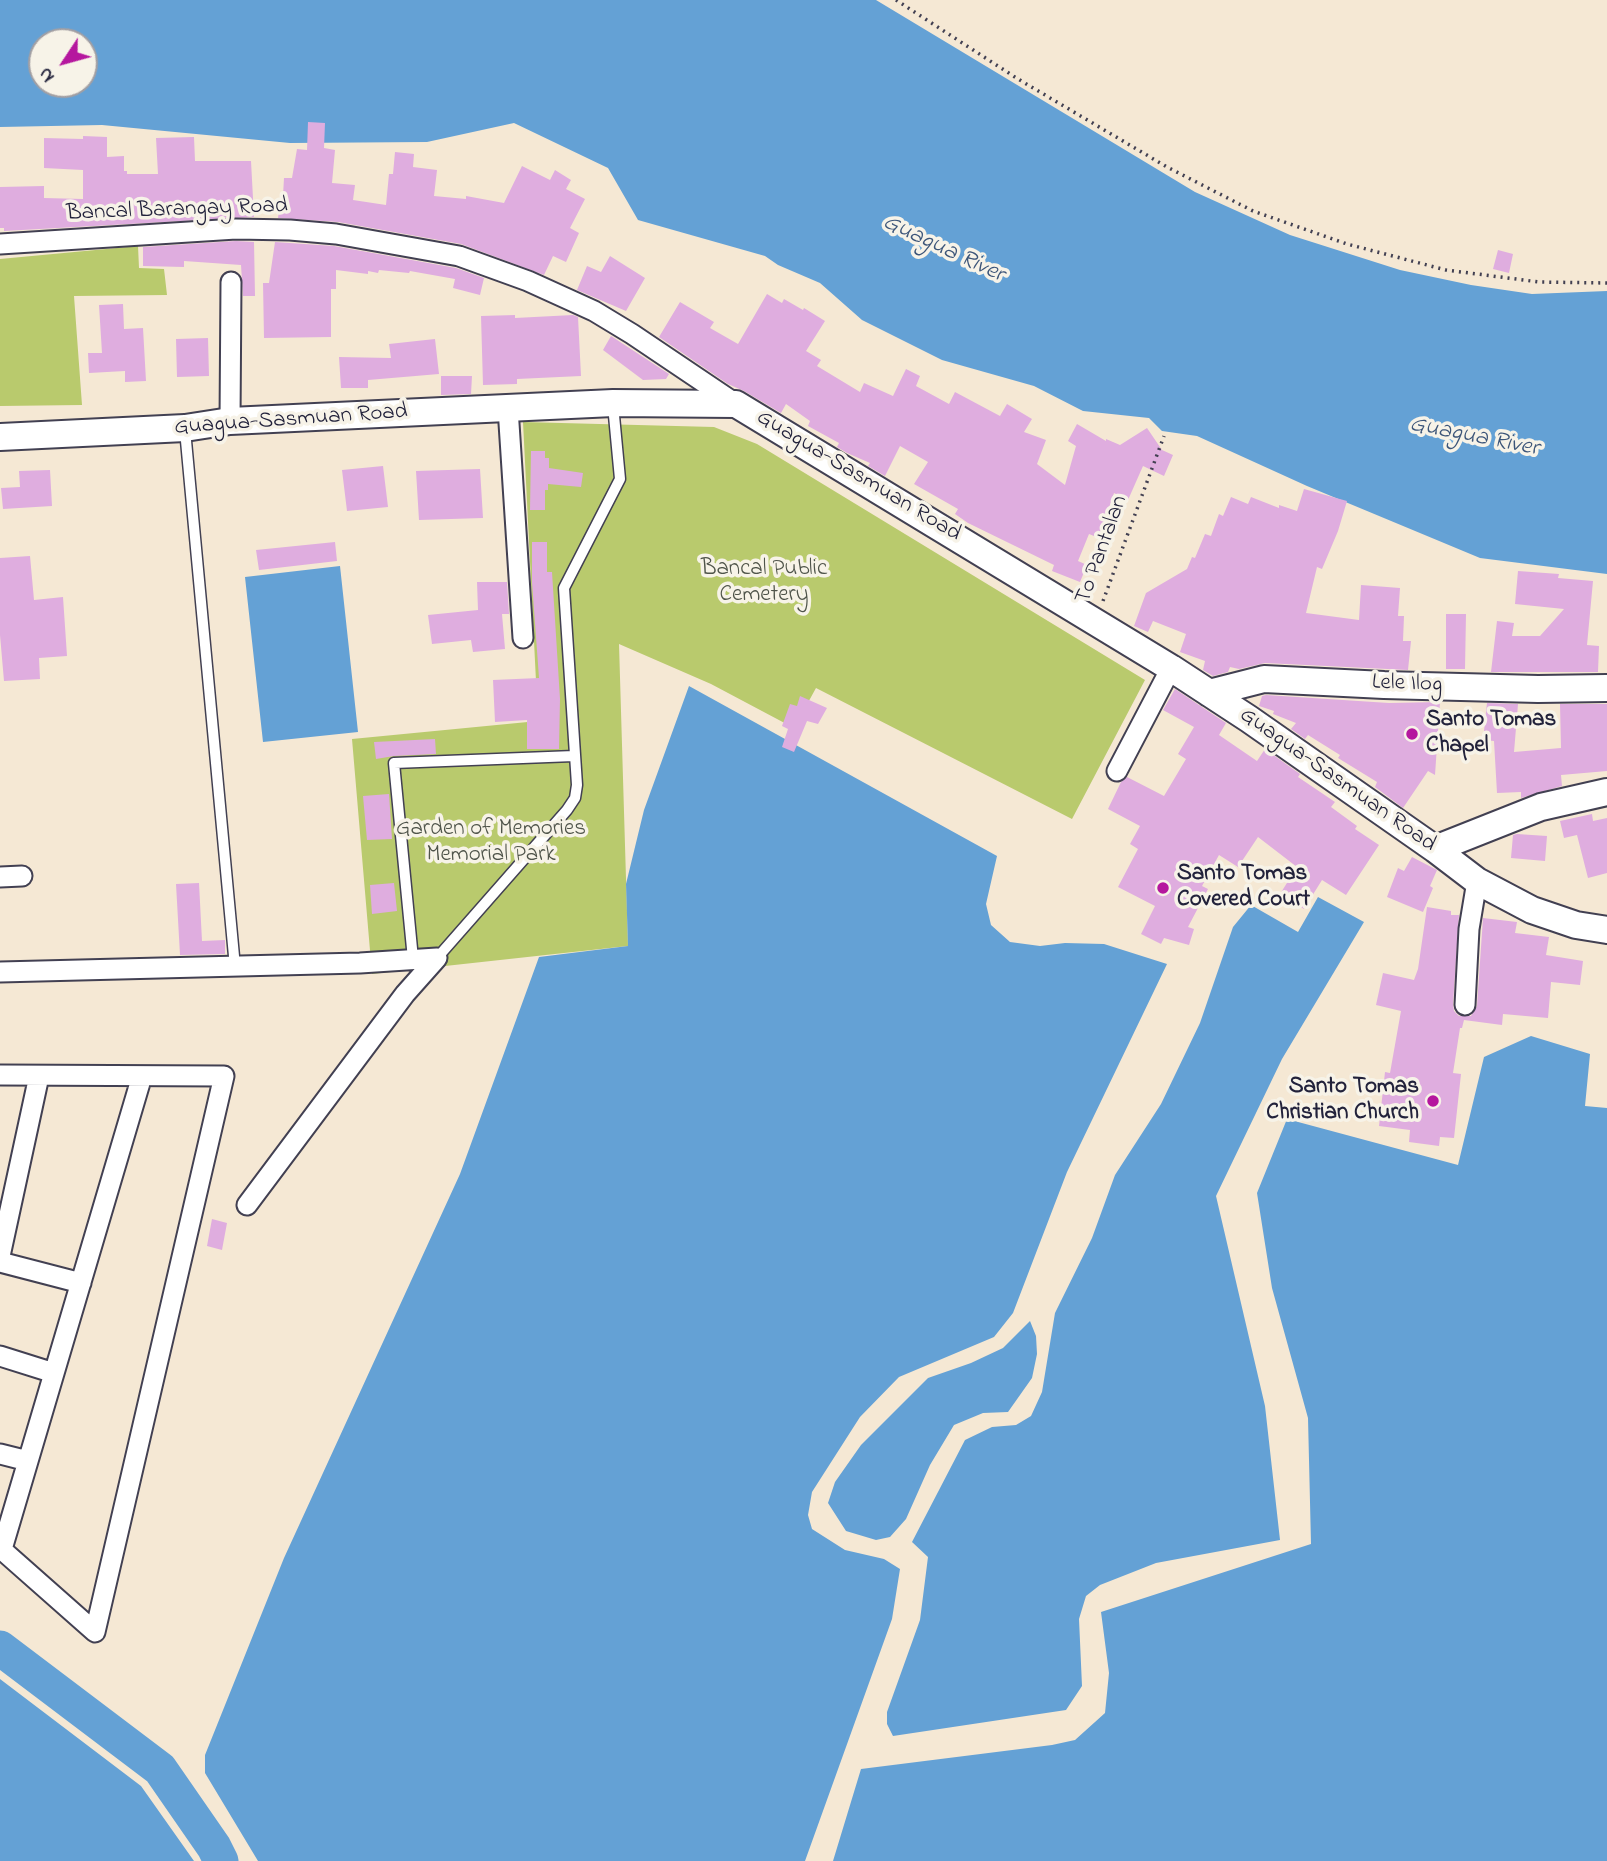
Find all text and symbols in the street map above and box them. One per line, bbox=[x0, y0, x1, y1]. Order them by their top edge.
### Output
north arrow bbox=[28, 28, 98, 98]
text: N bbox=[33, 61, 62, 88]
street label: Bancal Barangay Road bbox=[66, 193, 288, 229]
water label: Guagua River bbox=[878, 209, 1008, 291]
street label: Guagua-Sasmuan Road bbox=[173, 399, 409, 443]
street label: Guagua-Sasmuan Road bbox=[751, 405, 965, 549]
water label: Guagua River bbox=[1407, 411, 1541, 465]
street label: To Pantalan bbox=[1071, 492, 1135, 608]
park label: Bancal Public Cemetery bbox=[701, 556, 827, 610]
street label: Lele Ilog bbox=[1371, 670, 1443, 700]
street label: Guagua-Sasmuan Road bbox=[1233, 703, 1441, 859]
place label: Santo Tomas Chapel bbox=[1426, 707, 1556, 761]
marker: Santo Tomas Chapel bbox=[1404, 726, 1420, 742]
park label: Garden of Memories Memorial Park bbox=[396, 816, 586, 870]
place label: Santo Tomas Covered Court bbox=[1177, 861, 1310, 915]
marker: Santo Tomas Covered Court bbox=[1155, 880, 1171, 896]
place label: Santo Tomas Christian Church bbox=[1266, 1074, 1419, 1128]
marker: Santo Tomas Christian Church bbox=[1425, 1093, 1441, 1109]

